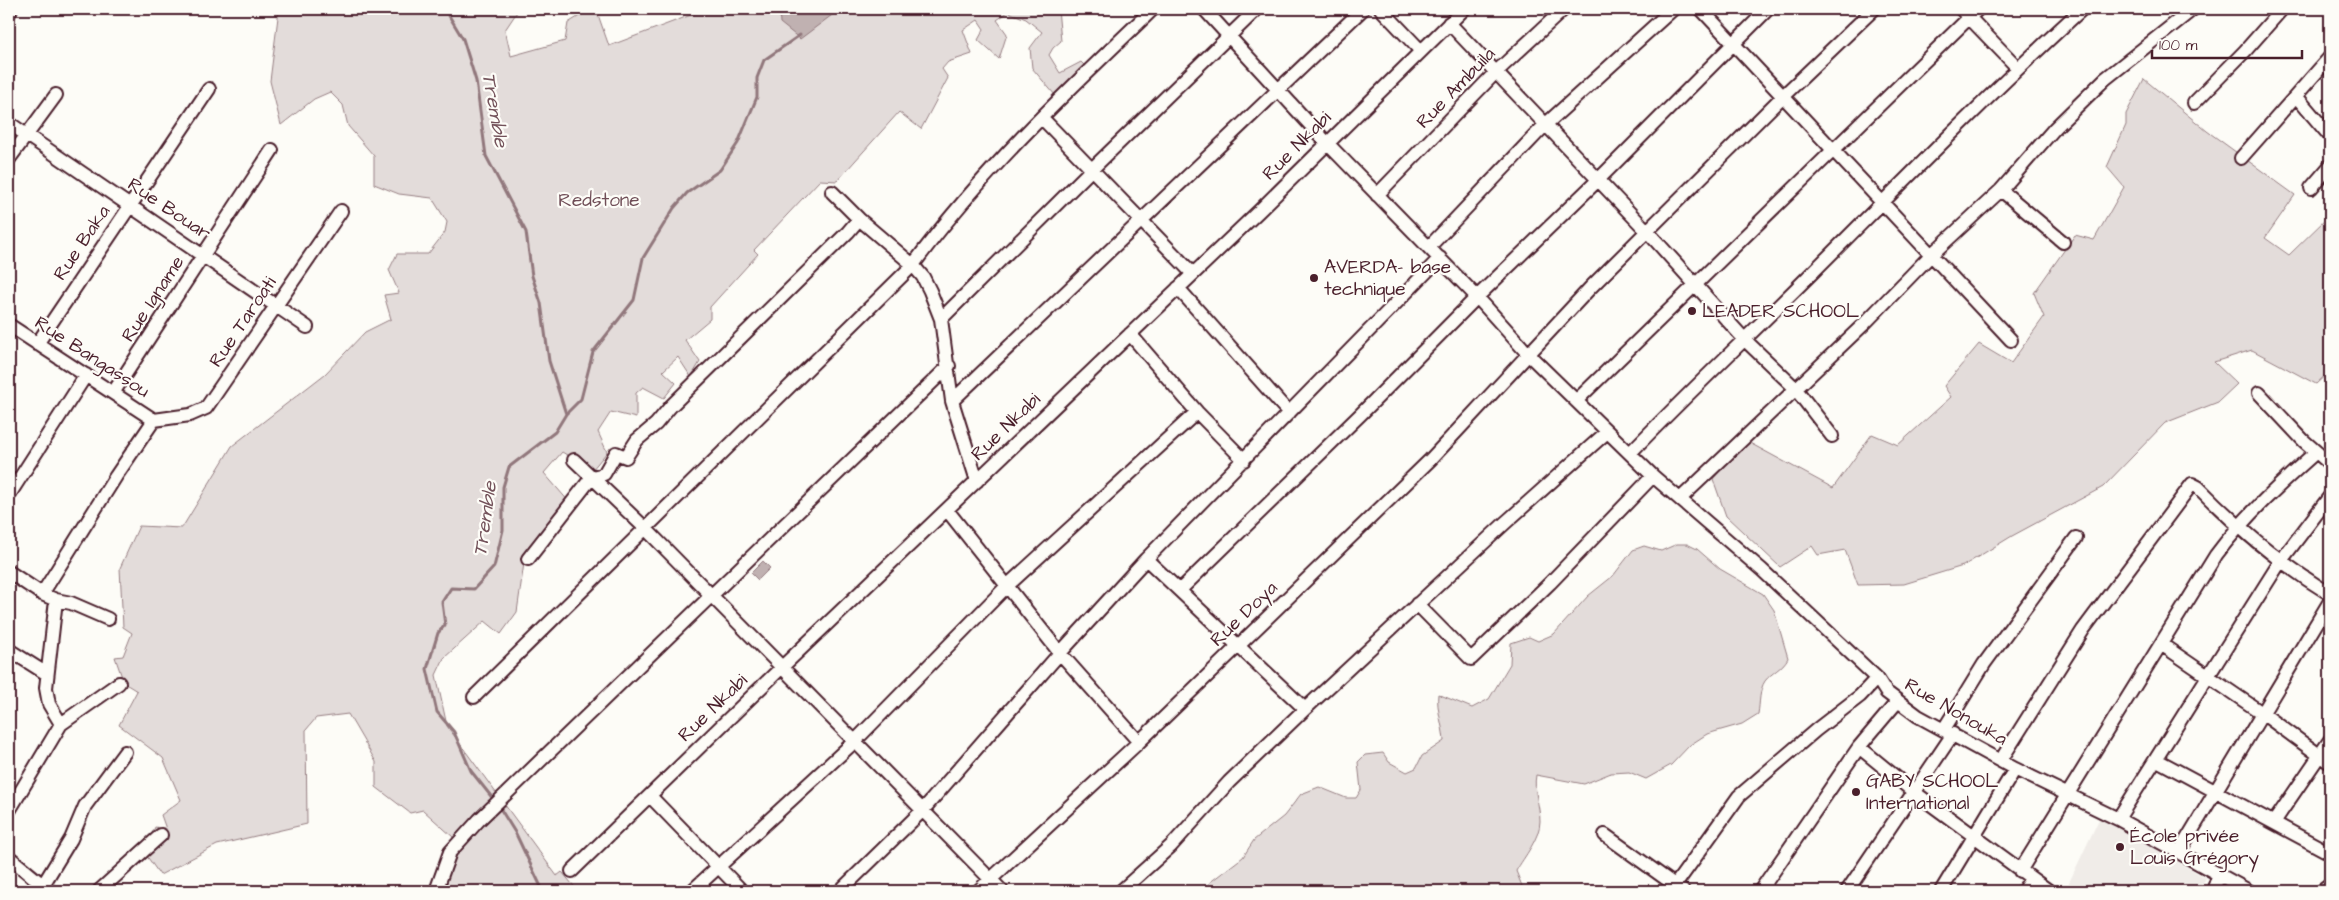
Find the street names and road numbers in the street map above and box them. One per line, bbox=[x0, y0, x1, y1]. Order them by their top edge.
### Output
street label: Rue Ambuila bbox=[1410, 41, 1502, 135]
street label: Rue Nkabi bbox=[1256, 105, 1338, 187]
street label: Rue Bouar bbox=[122, 171, 216, 247]
street label: Rue Baka bbox=[47, 200, 117, 286]
street label: Rue Igname bbox=[115, 251, 192, 348]
street label: Rue Taroati bbox=[203, 271, 283, 373]
street label: Rue Bangassou bbox=[28, 310, 155, 405]
street label: Rue Nkabi bbox=[965, 387, 1047, 467]
street label: Rue Doya bbox=[1204, 575, 1285, 654]
street label: Rue Nkabi bbox=[672, 668, 754, 748]
street label: Rue Nonouka bbox=[1900, 672, 2013, 753]

